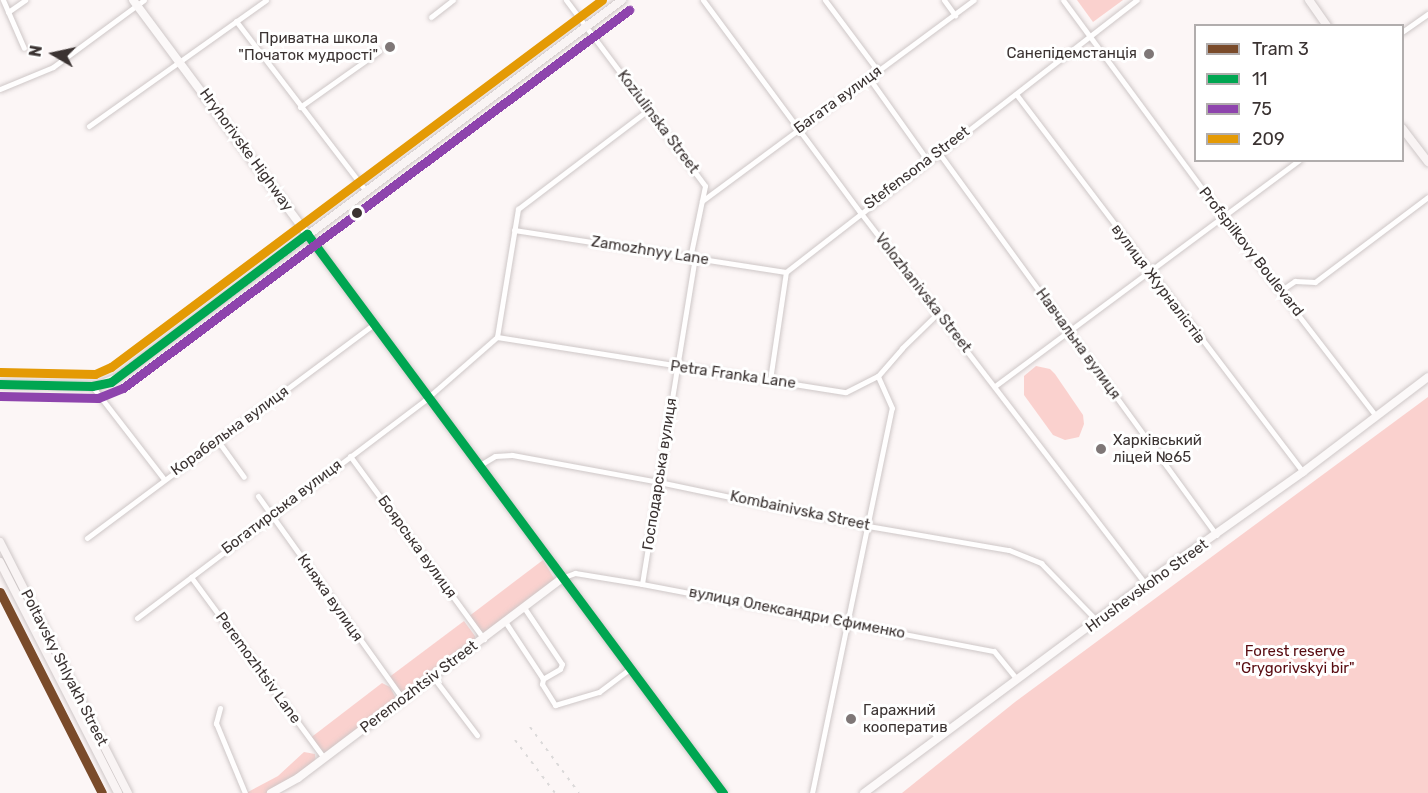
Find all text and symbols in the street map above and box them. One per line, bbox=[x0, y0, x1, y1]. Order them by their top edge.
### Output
north arrow bbox=[24, 24, 84, 84]
legend bbox=[1194, 24, 1404, 162]
place label: Приватна школа "Початок мудрості" bbox=[238, 29, 378, 64]
text: Tram 3 bbox=[1252, 38, 1309, 60]
marker: Приватна школа "Початок мудрості" bbox=[383, 40, 397, 54]
text: N bbox=[25, 44, 46, 58]
place label: Санепідемстанція bbox=[1007, 45, 1137, 63]
marker: Санепідемстанція bbox=[1142, 47, 1156, 61]
street label: Багата вулиця bbox=[791, 62, 885, 138]
street label: Koziulinska Street bbox=[613, 67, 703, 177]
text: 11 bbox=[1252, 68, 1267, 90]
street label: Hryhorivske Highway bbox=[195, 85, 297, 215]
text: 75 bbox=[1252, 98, 1272, 120]
street label: Stefensona Street bbox=[861, 123, 973, 213]
text: 209 bbox=[1252, 128, 1285, 150]
street label: Profspilkovy Boulevard bbox=[1195, 184, 1307, 320]
unlabelled marker bbox=[351, 207, 363, 219]
street label: вулиця Журналістів bbox=[1107, 221, 1209, 347]
street label: Volozhanivska Street bbox=[871, 230, 975, 356]
street label: Zamozhnyy Lane bbox=[590, 233, 710, 269]
street label: Навчальна вулиця bbox=[1032, 285, 1124, 403]
street label: Petra Franka Lane bbox=[669, 357, 797, 393]
street label: Корабельна вулиця bbox=[168, 382, 292, 480]
street label: Господарська вулиця bbox=[639, 397, 681, 551]
place label: Харківський ліцей №65 bbox=[1113, 431, 1202, 466]
marker: Харківський ліцей №65 bbox=[1094, 442, 1108, 456]
street label: Богатирська вулиця bbox=[218, 456, 346, 558]
street label: Kombainivska Street bbox=[728, 487, 872, 535]
street label: Боярська вулиця bbox=[374, 492, 460, 602]
street label: Hrushevskoho Street bbox=[1082, 536, 1212, 636]
street label: Княжа вулиця bbox=[293, 551, 367, 645]
street label: вулиця Олександри Єфименко bbox=[687, 583, 907, 643]
street label: Poltavsky Shlyakh Street bbox=[17, 587, 111, 749]
street label: Peremozhtsiv Lane bbox=[211, 609, 305, 727]
street label: Peremozhtsiv Street bbox=[357, 637, 481, 737]
park label: Forest reserve "Grygorivskyi bir" bbox=[1235, 642, 1355, 677]
place label: Гаражний кооператив bbox=[863, 701, 948, 736]
marker: Гаражний кооператив bbox=[844, 712, 858, 726]

